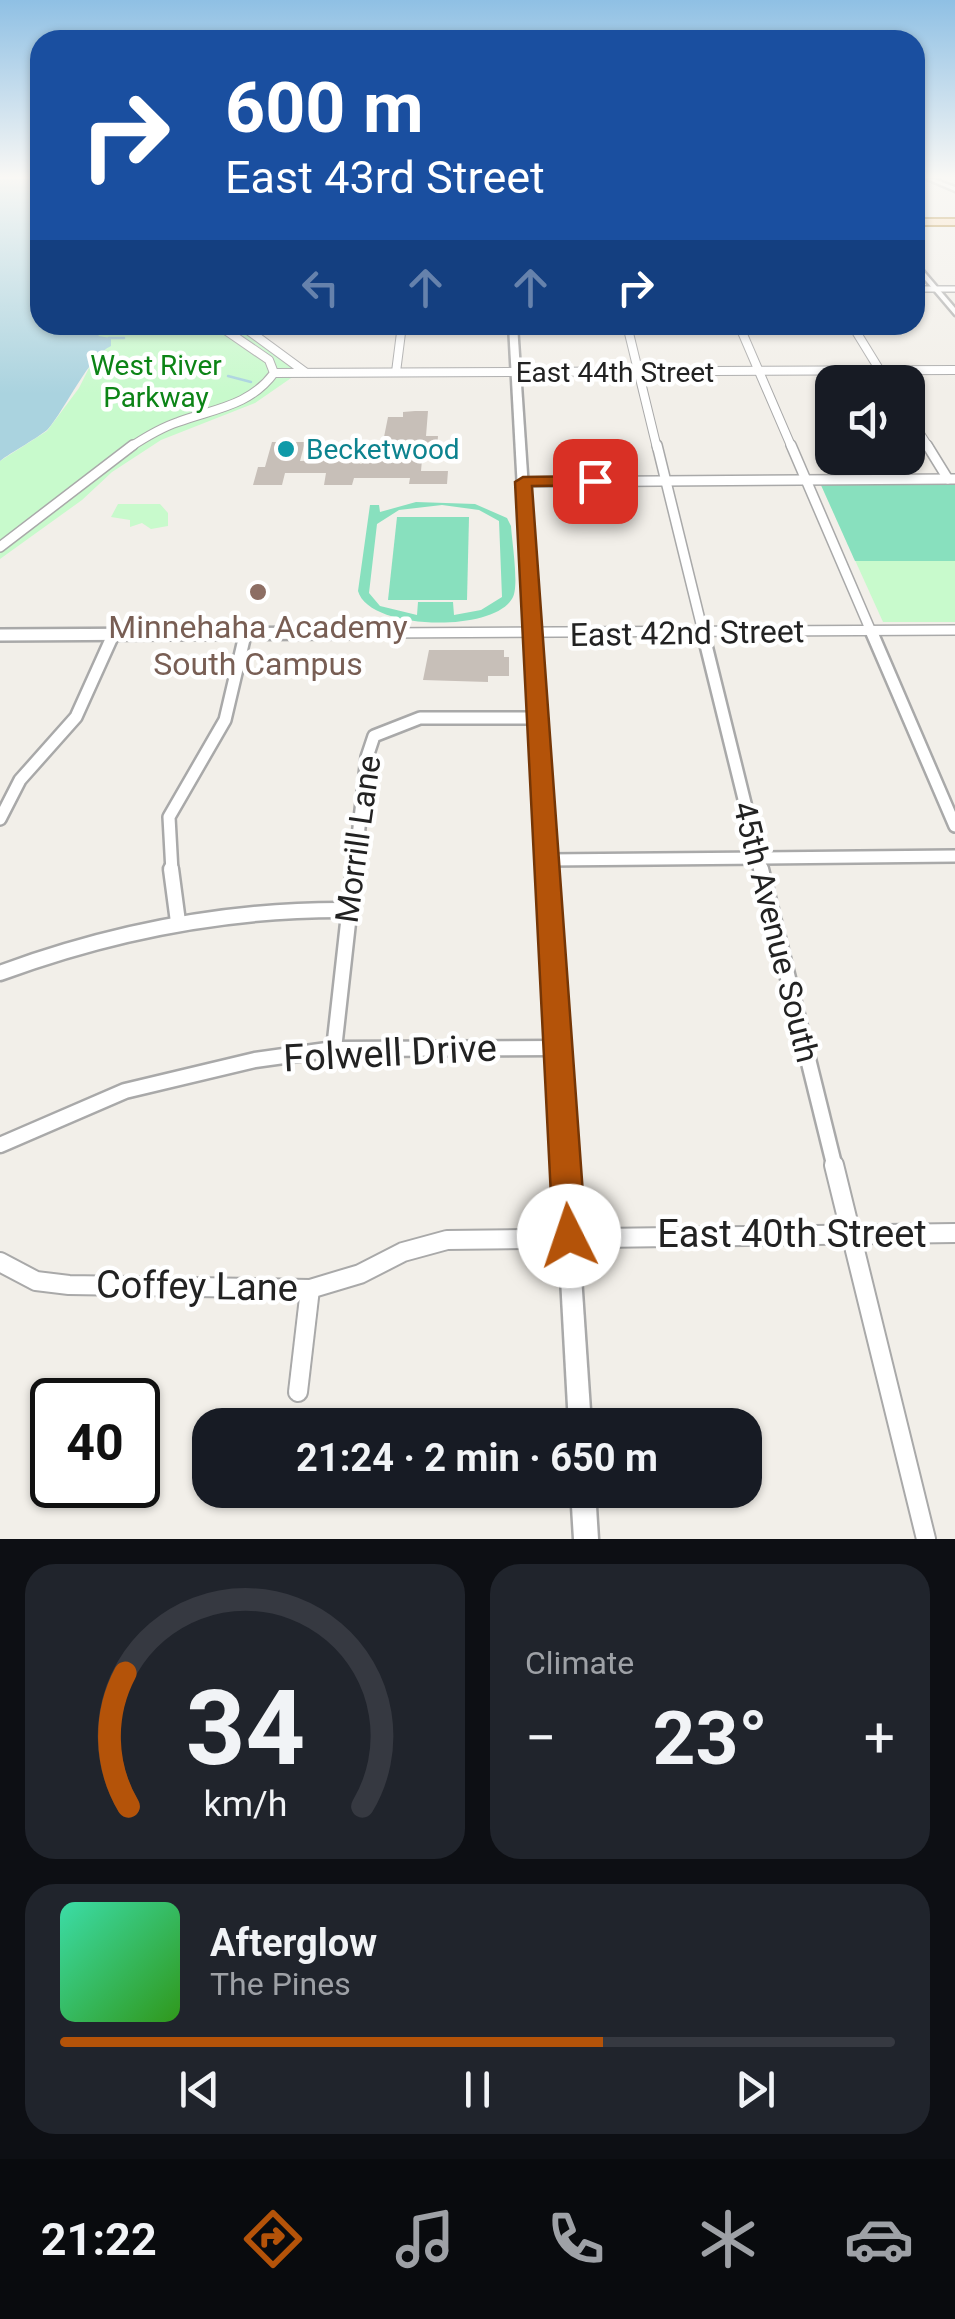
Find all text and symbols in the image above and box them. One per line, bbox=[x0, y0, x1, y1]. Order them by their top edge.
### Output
text: 600 m bbox=[225, 67, 424, 149]
icon: right bbox=[60, 70, 190, 200]
text: East 43rd Street bbox=[225, 151, 545, 204]
icon: left bbox=[293, 260, 348, 315]
icon: ahead bbox=[398, 260, 453, 315]
icon: ahead bbox=[503, 260, 558, 315]
icon: right bbox=[608, 260, 663, 315]
park label: West River Parkway bbox=[90, 349, 222, 414]
street label: East 44th Street bbox=[516, 356, 714, 389]
map controls bbox=[815, 365, 925, 475]
button: sound bbox=[815, 365, 925, 475]
place label: Becketwood bbox=[306, 433, 460, 466]
marker: Becketwood bbox=[275, 438, 297, 460]
pin bbox=[553, 439, 638, 524]
icon: arrive bbox=[568, 454, 623, 509]
marker: Minnehaha Academy South Campus bbox=[247, 581, 269, 603]
place label: Minnehaha Academy South Campus bbox=[108, 608, 408, 683]
street label: East 42nd Street bbox=[569, 612, 805, 654]
street label: Morrill Lane bbox=[327, 753, 389, 925]
street label: 45th Avenue South bbox=[725, 798, 827, 1066]
street label: Folwell Drive bbox=[282, 1025, 498, 1081]
position arrow bbox=[517, 1184, 621, 1288]
street label: East 40th Street bbox=[657, 1212, 927, 1256]
street label: Coffey Lane bbox=[96, 1262, 298, 1310]
speed limit sign: 40 bbox=[30, 1378, 160, 1508]
text: 21:24 · 2 min · 650 m bbox=[296, 1436, 658, 1480]
text: Climate bbox=[525, 1644, 634, 1682]
text: 34 bbox=[185, 1668, 305, 1789]
text: 23° bbox=[652, 1694, 768, 1782]
text: − bbox=[525, 1706, 556, 1770]
text: + bbox=[864, 1706, 895, 1770]
text: km/h bbox=[203, 1783, 287, 1825]
text: Afterglow bbox=[210, 1921, 377, 1965]
text: The Pines bbox=[210, 1965, 351, 2003]
icon: previous bbox=[172, 2062, 227, 2117]
icon: pause bbox=[450, 2062, 505, 2117]
icon: next bbox=[728, 2062, 783, 2117]
icon: directions bbox=[238, 2204, 308, 2274]
icon: music bbox=[390, 2204, 460, 2274]
icon: phone bbox=[541, 2204, 611, 2274]
icon: climate bbox=[693, 2204, 763, 2274]
icon: car bbox=[844, 2204, 914, 2274]
text: 21:22 bbox=[41, 2213, 157, 2266]

